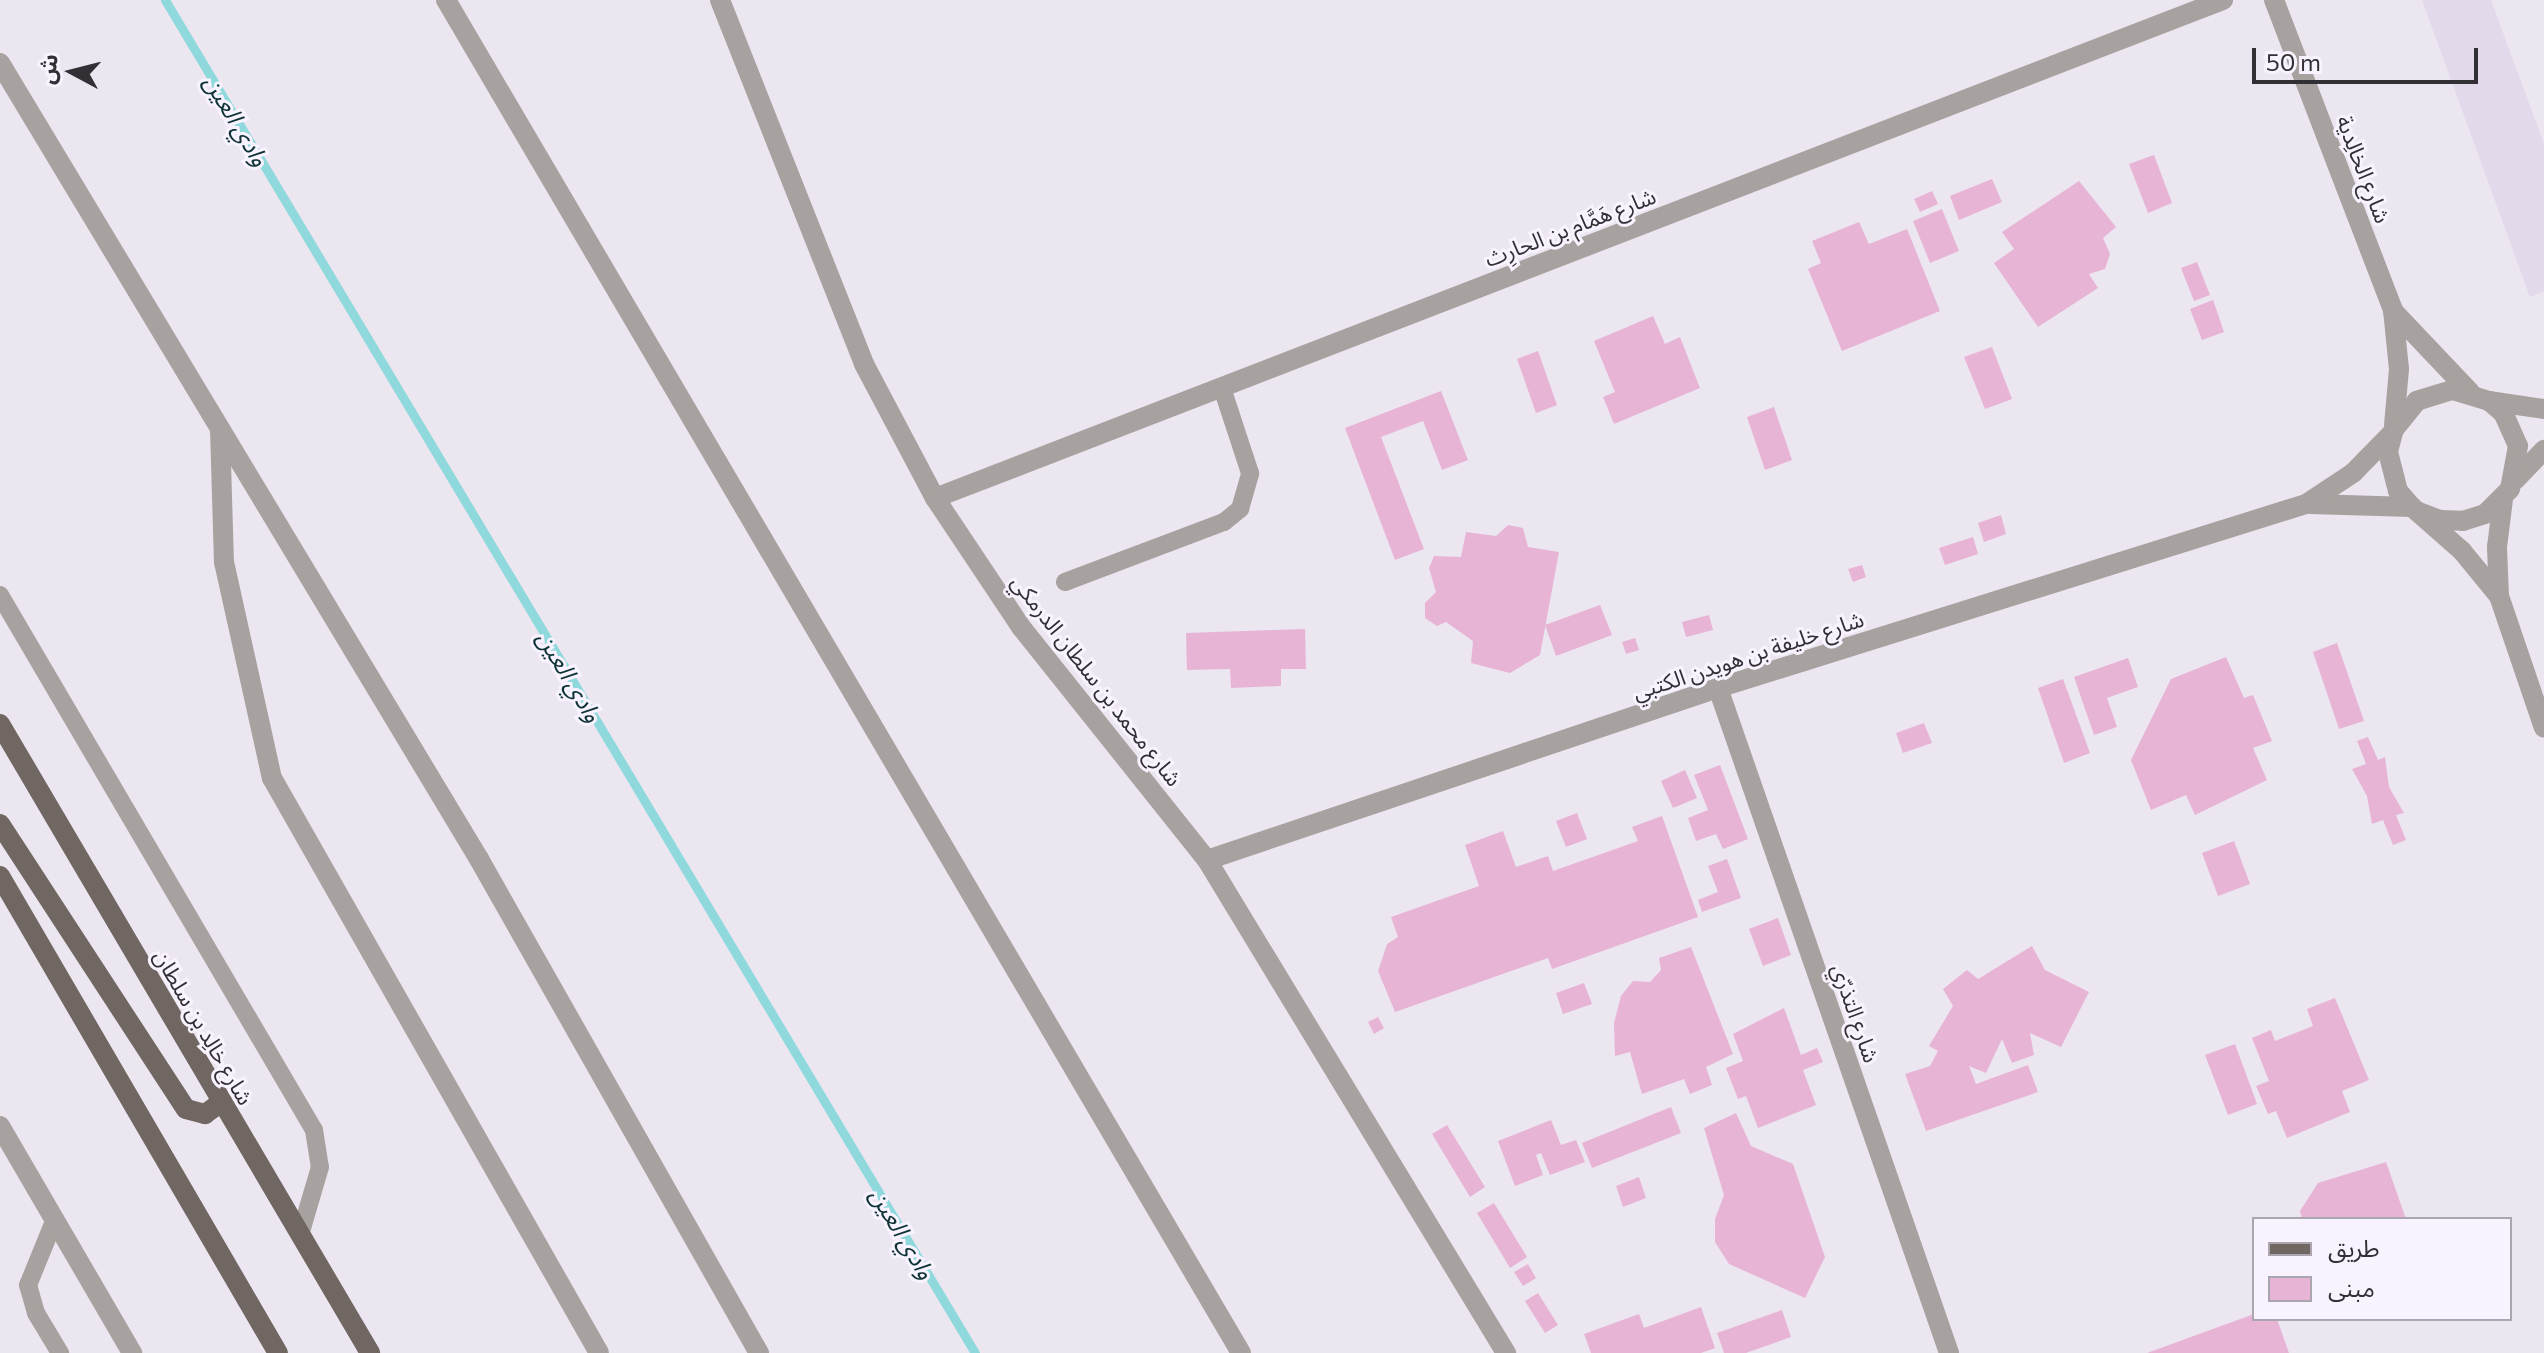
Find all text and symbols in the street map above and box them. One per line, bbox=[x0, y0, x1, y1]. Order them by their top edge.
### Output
north arrow bbox=[32, 32, 112, 112]
scale bar bbox=[2256, 32, 2482, 82]
text: 50 m bbox=[2266, 47, 2321, 76]
text: ش bbox=[32, 52, 63, 86]
water label: وادي العين bbox=[198, 69, 276, 171]
street label: شارع الخالِدية bbox=[2331, 111, 2397, 227]
street label: شارع هَمَّام بن الحارِث bbox=[1481, 182, 1659, 272]
street label: شارع محمد بن سلطان الدرمكي bbox=[1006, 569, 1188, 791]
street label: شارع خليفة بن هويدن الكتبي bbox=[1629, 605, 1867, 705]
water label: وادي العين bbox=[531, 625, 609, 727]
street label: شارع خالِد بن سلطان bbox=[149, 945, 259, 1109]
street label: شارع التذرّي bbox=[1827, 960, 1885, 1066]
water label: وادي العين bbox=[864, 1182, 942, 1284]
legend bbox=[2252, 1217, 2512, 1321]
text: طريق bbox=[2328, 1233, 2380, 1262]
text: مبنى bbox=[2328, 1273, 2375, 1302]

